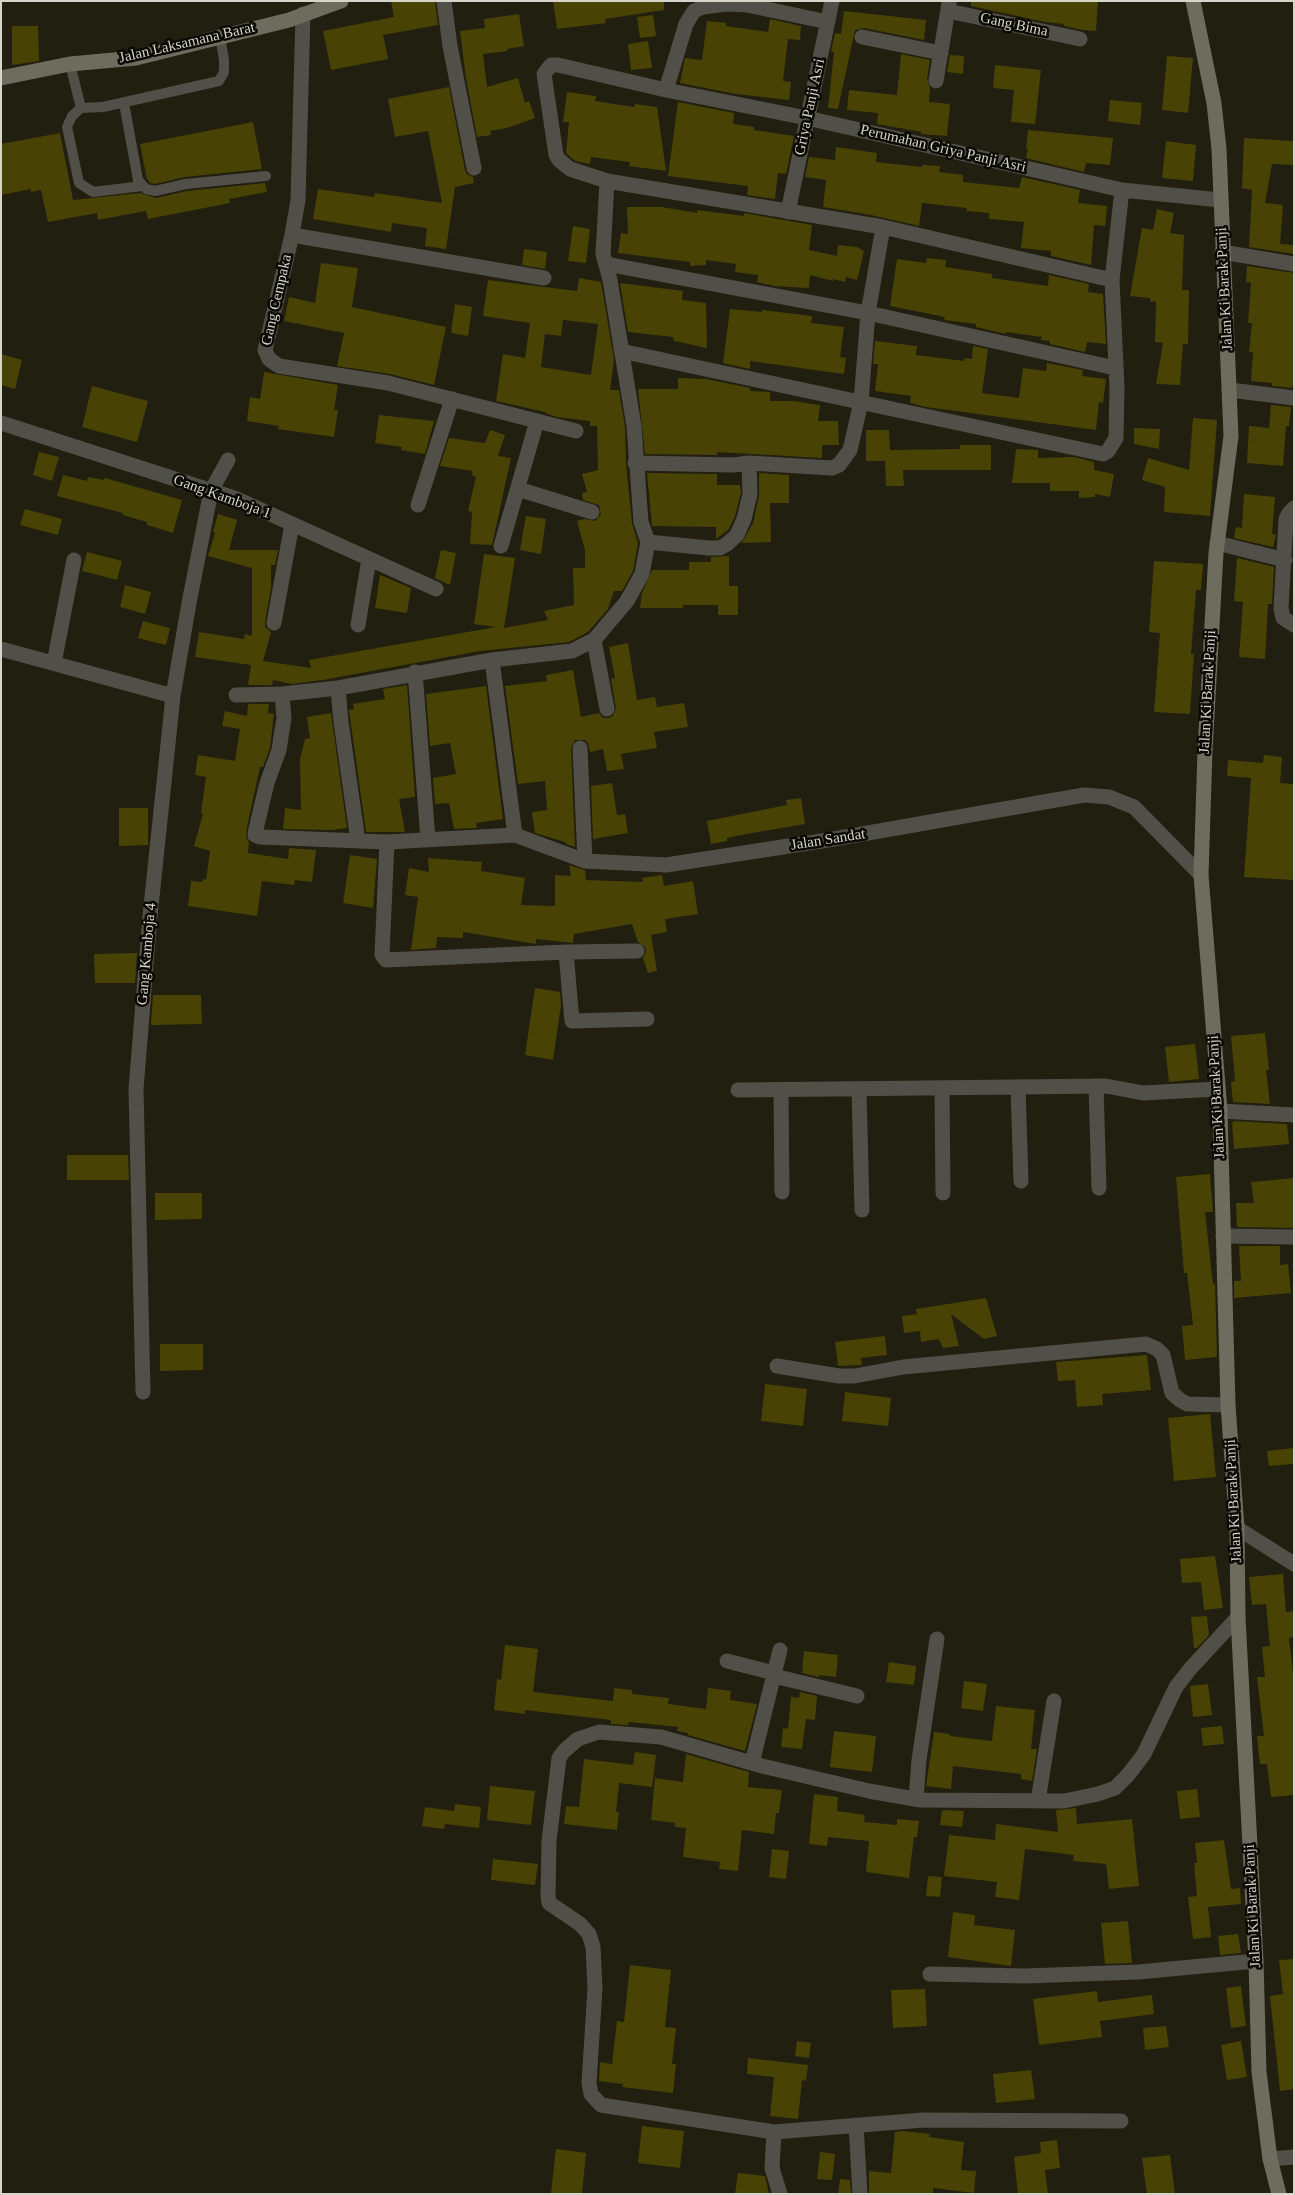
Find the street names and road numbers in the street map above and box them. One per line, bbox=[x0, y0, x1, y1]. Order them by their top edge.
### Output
street label: Gang Bima bbox=[979, 9, 1049, 41]
street label: Jalan Laksamana Barat bbox=[117, 19, 257, 67]
street label: Griya Panji Asri bbox=[791, 57, 829, 157]
street label: Perumahan Griya Panji Asri bbox=[858, 121, 1028, 177]
street label: Jalan Ki Barak Panji bbox=[1213, 227, 1237, 351]
street label: Gang Cempaka bbox=[258, 253, 296, 347]
street label: Gang Kamboja 1 bbox=[171, 471, 273, 523]
street label: Jalan Ki Barak Panji bbox=[1196, 630, 1220, 754]
street label: Jalan Sandat bbox=[789, 825, 867, 855]
street label: Gang Kamboja 4 bbox=[134, 902, 160, 1006]
street label: Jalan Ki Barak Panji bbox=[1205, 1035, 1229, 1159]
street label: Jalan Ki Barak Panji bbox=[1222, 1439, 1246, 1563]
street label: Jalan Ki Barak Panji bbox=[1241, 1844, 1265, 1968]

